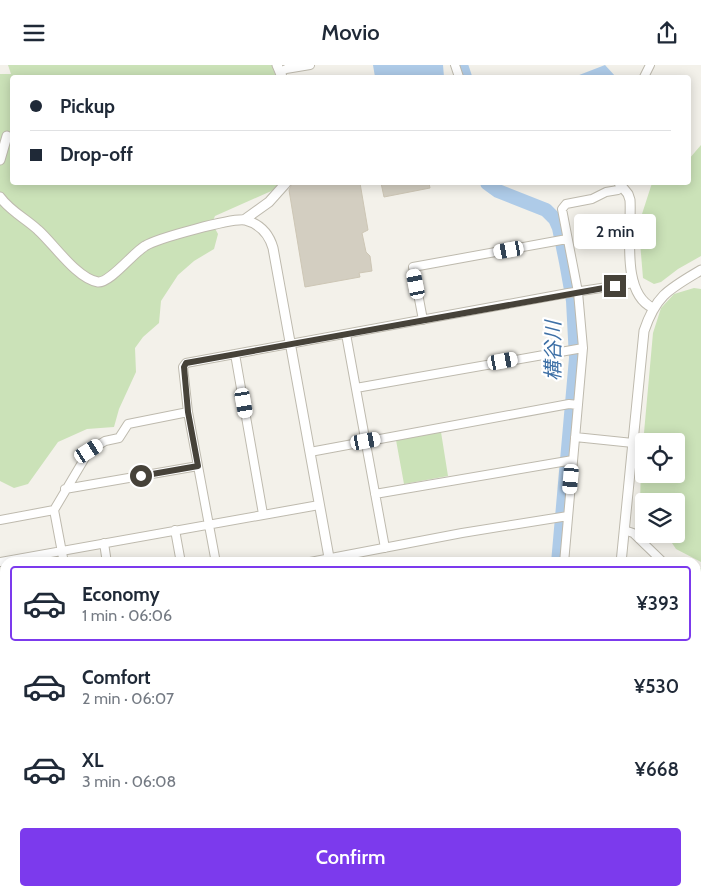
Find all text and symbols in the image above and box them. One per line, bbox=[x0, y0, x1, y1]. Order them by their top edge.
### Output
icon: menu bbox=[20, 19, 48, 47]
text: Movio bbox=[321, 19, 380, 46]
icon: share bbox=[653, 19, 681, 47]
text: Pickup bbox=[60, 95, 115, 118]
text: Drop-off bbox=[60, 143, 133, 166]
callout: 2 min bbox=[574, 213, 656, 249]
text: 2 min bbox=[596, 222, 634, 241]
car bbox=[492, 240, 525, 260]
car bbox=[405, 268, 426, 300]
route end bbox=[604, 275, 626, 297]
water label: 構谷川 bbox=[541, 319, 565, 381]
car bbox=[486, 351, 519, 371]
car bbox=[234, 387, 253, 419]
car bbox=[349, 431, 382, 451]
map controls bbox=[635, 433, 685, 543]
button: locate bbox=[635, 433, 685, 483]
car bbox=[72, 437, 105, 465]
car bbox=[562, 463, 579, 495]
route start bbox=[130, 465, 152, 487]
button: layers bbox=[635, 493, 685, 543]
icon: car bbox=[22, 581, 67, 626]
text: Economy bbox=[82, 583, 160, 606]
text: ¥393 bbox=[637, 592, 679, 615]
text: 1 min · 06:06 bbox=[82, 606, 172, 625]
icon: car bbox=[22, 664, 67, 709]
text: Comfort bbox=[82, 666, 151, 689]
text: ¥530 bbox=[634, 675, 679, 698]
text: 2 min · 06:07 bbox=[82, 689, 174, 708]
icon: car bbox=[22, 747, 67, 792]
text: XL bbox=[82, 749, 103, 772]
text: ¥668 bbox=[635, 758, 679, 781]
text: 3 min · 06:08 bbox=[82, 772, 176, 791]
button: Confirm bbox=[20, 828, 681, 886]

